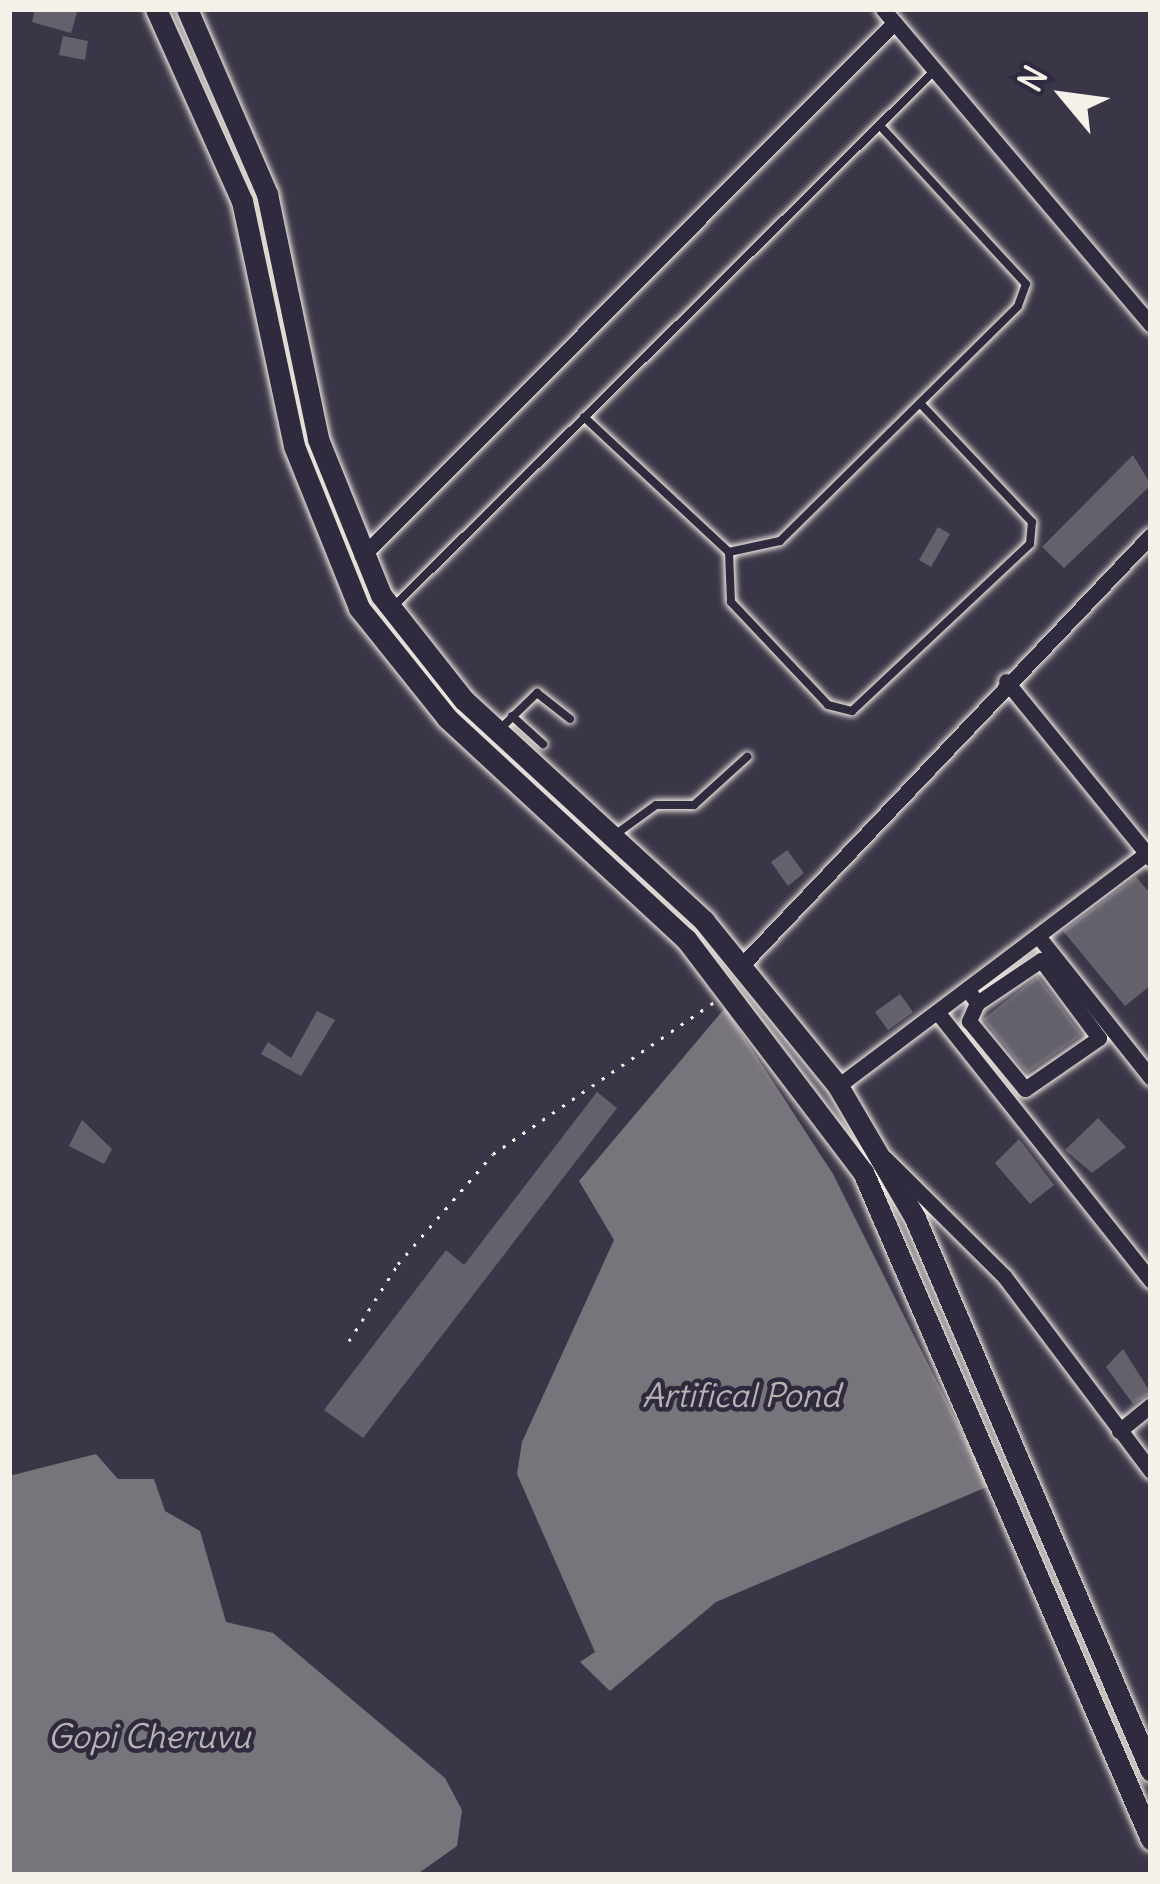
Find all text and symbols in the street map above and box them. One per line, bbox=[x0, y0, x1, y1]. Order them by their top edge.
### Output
north arrow bbox=[1004, 36, 1124, 156]
text: N bbox=[1009, 58, 1056, 99]
water label: Artifical Pond bbox=[642, 1376, 840, 1416]
water label: Gopi Cheruvu bbox=[48, 1717, 250, 1757]

